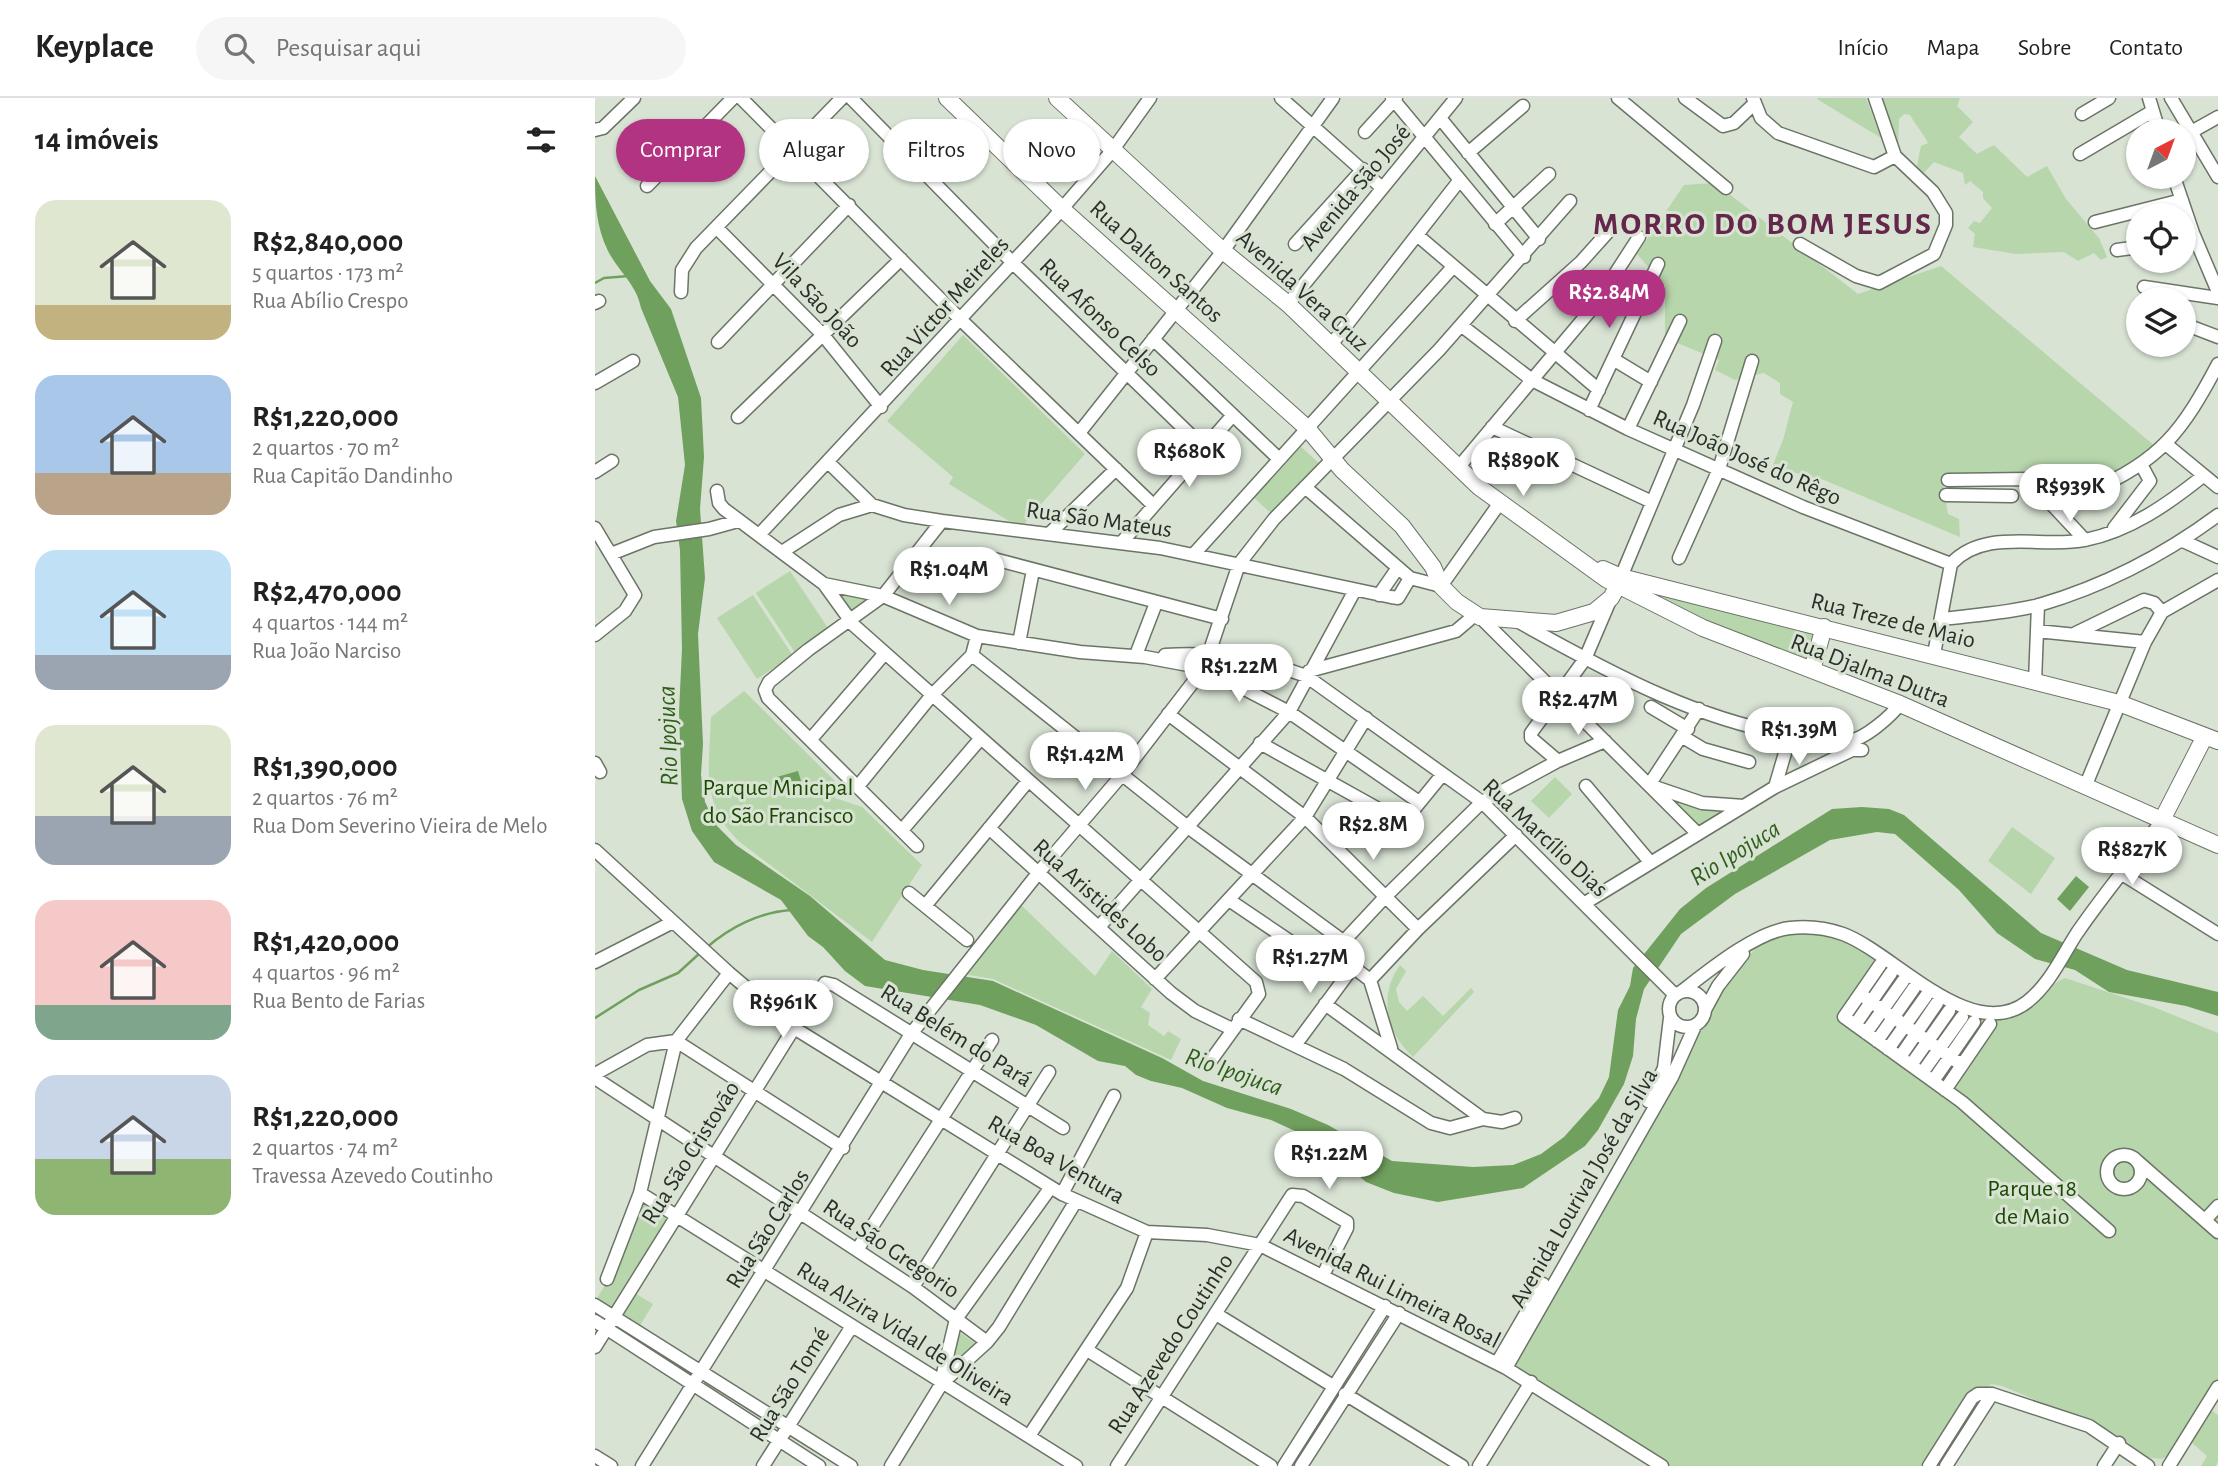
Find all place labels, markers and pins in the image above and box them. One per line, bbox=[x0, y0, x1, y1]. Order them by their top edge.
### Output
pin: R$2.84M bbox=[1544, 271, 1674, 330]
pin: R$680K bbox=[1132, 430, 1246, 489]
pin: R$890K bbox=[1466, 438, 1580, 498]
pin: R$939K bbox=[2013, 464, 2127, 524]
pin: R$1.04M bbox=[884, 547, 1014, 607]
pin: R$1.22M bbox=[1174, 644, 1304, 704]
pin: R$2.47M bbox=[1513, 678, 1643, 737]
pin: R$1.39M bbox=[1734, 708, 1864, 767]
pin: R$1.42M bbox=[1020, 732, 1150, 792]
pin: R$2.8M bbox=[1316, 802, 1430, 862]
pin: R$827K bbox=[2075, 828, 2189, 887]
pin: R$1.27M bbox=[1245, 936, 1375, 995]
pin: R$961K bbox=[726, 981, 840, 1040]
pin: R$1.22M bbox=[1264, 1132, 1394, 1191]

